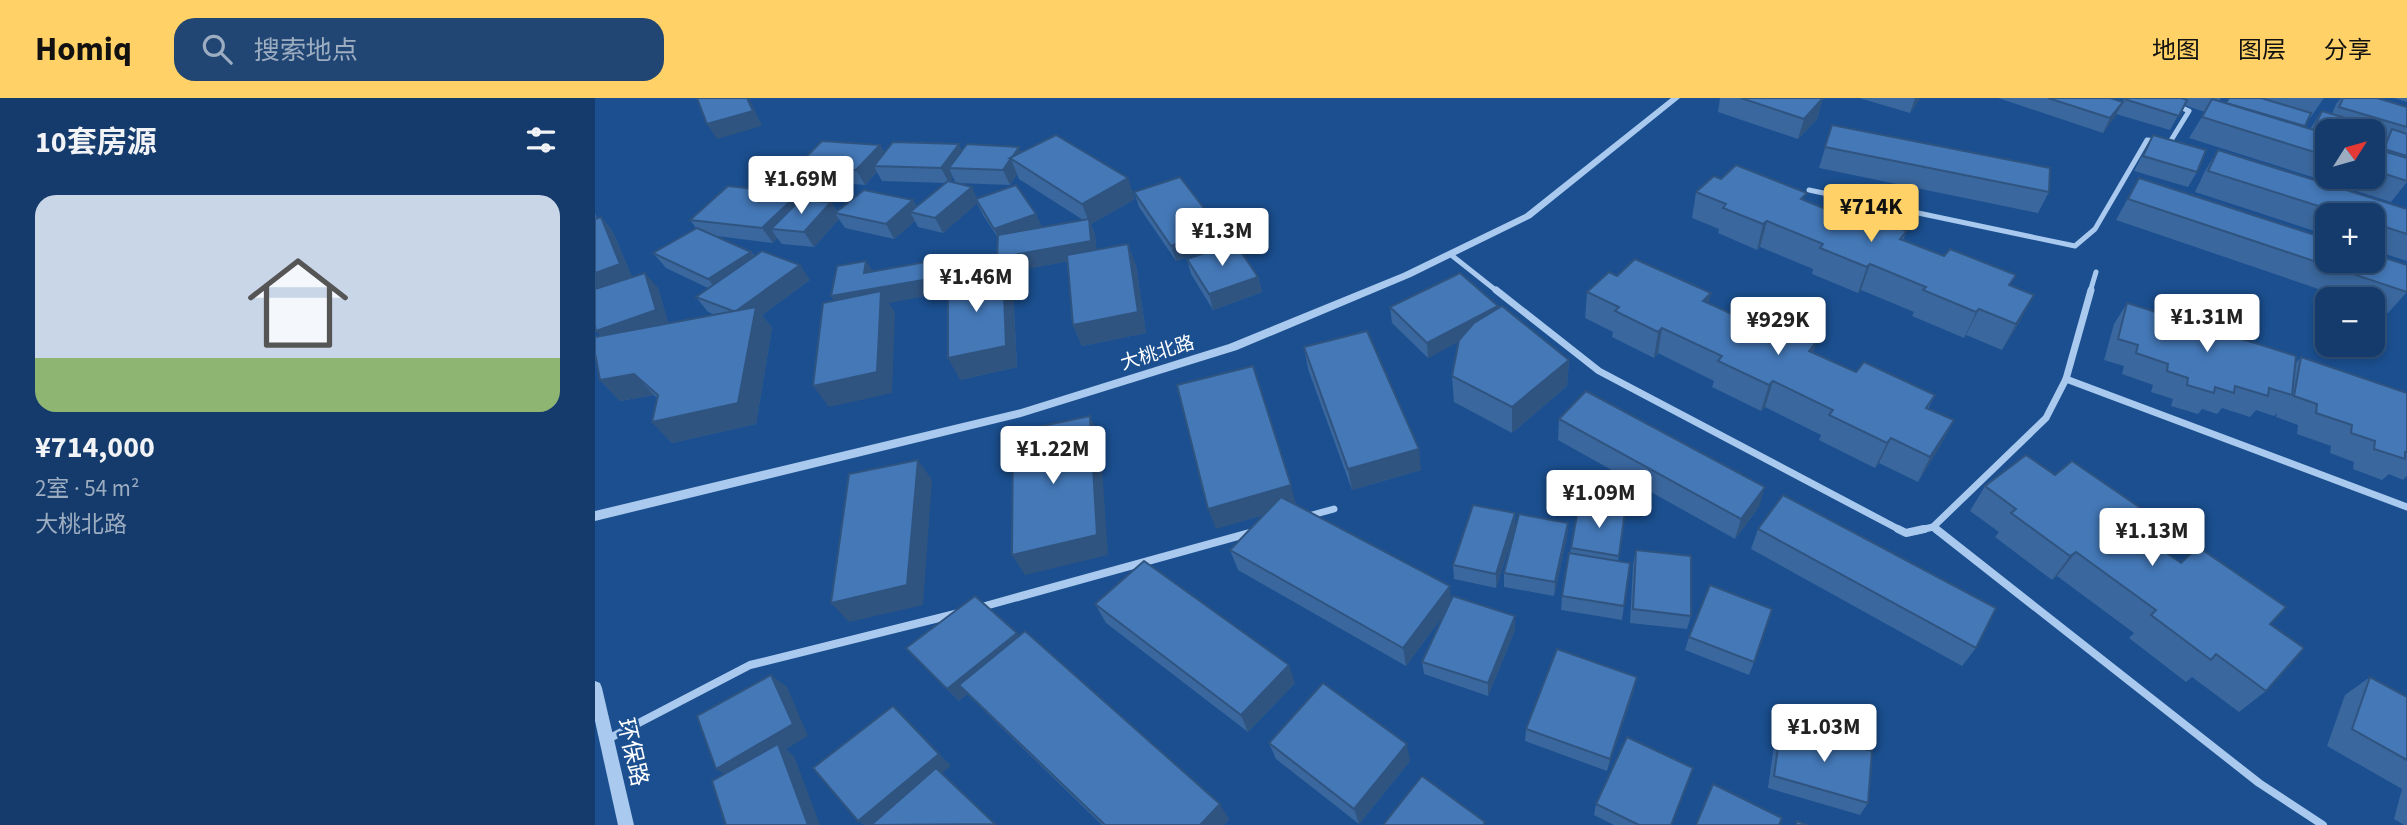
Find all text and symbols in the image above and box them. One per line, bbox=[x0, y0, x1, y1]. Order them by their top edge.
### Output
search box bbox=[174, 18, 664, 81]
text: Homiq bbox=[35, 26, 132, 73]
icon: search bbox=[198, 30, 236, 68]
text: 搜索地点 bbox=[254, 32, 358, 69]
text: 地图 bbox=[2152, 33, 2200, 68]
text: 图层 bbox=[2238, 33, 2286, 68]
text: 分享 bbox=[2324, 33, 2372, 68]
north arrow bbox=[2315, 119, 2385, 189]
map controls bbox=[2315, 119, 2385, 357]
text: 10套房源 bbox=[35, 121, 157, 164]
icon: filters bbox=[522, 121, 560, 159]
pin: ¥1.69M bbox=[744, 156, 858, 216]
text: ¥1.69M bbox=[764, 162, 838, 195]
pin: ¥714K bbox=[1822, 184, 1920, 244]
text: ¥714K bbox=[1840, 190, 1902, 223]
button: + bbox=[2315, 203, 2385, 273]
pin: ¥1.3M bbox=[1173, 208, 1271, 268]
text: ¥1.3M bbox=[1192, 214, 1252, 247]
icon: home bbox=[235, 240, 361, 366]
pin: ¥1.46M bbox=[919, 254, 1033, 314]
text: ¥1.46M bbox=[939, 260, 1013, 293]
button: − bbox=[2315, 287, 2385, 357]
pin: ¥1.31M bbox=[2150, 294, 2264, 354]
pin: ¥929K bbox=[1729, 298, 1827, 357]
text: ¥1.31M bbox=[2170, 300, 2244, 333]
text: ¥929K bbox=[1747, 303, 1809, 336]
street label: 大桃北路 bbox=[1117, 329, 1198, 377]
text: ¥714,000 bbox=[35, 426, 155, 469]
pin: ¥1.22M bbox=[996, 426, 1110, 486]
text: ¥1.22M bbox=[1016, 432, 1090, 465]
pin: ¥1.09M bbox=[1542, 470, 1656, 530]
text: 2室 · 54 m² bbox=[35, 472, 139, 505]
text: ¥1.09M bbox=[1562, 476, 1636, 509]
text: 大桃北路 bbox=[35, 508, 127, 541]
pin: ¥1.13M bbox=[2095, 508, 2209, 568]
text: ¥1.13M bbox=[2115, 514, 2189, 547]
pin: ¥1.03M bbox=[1767, 704, 1881, 764]
text: ¥1.03M bbox=[1787, 710, 1861, 743]
street label: 环保路 bbox=[609, 715, 656, 789]

